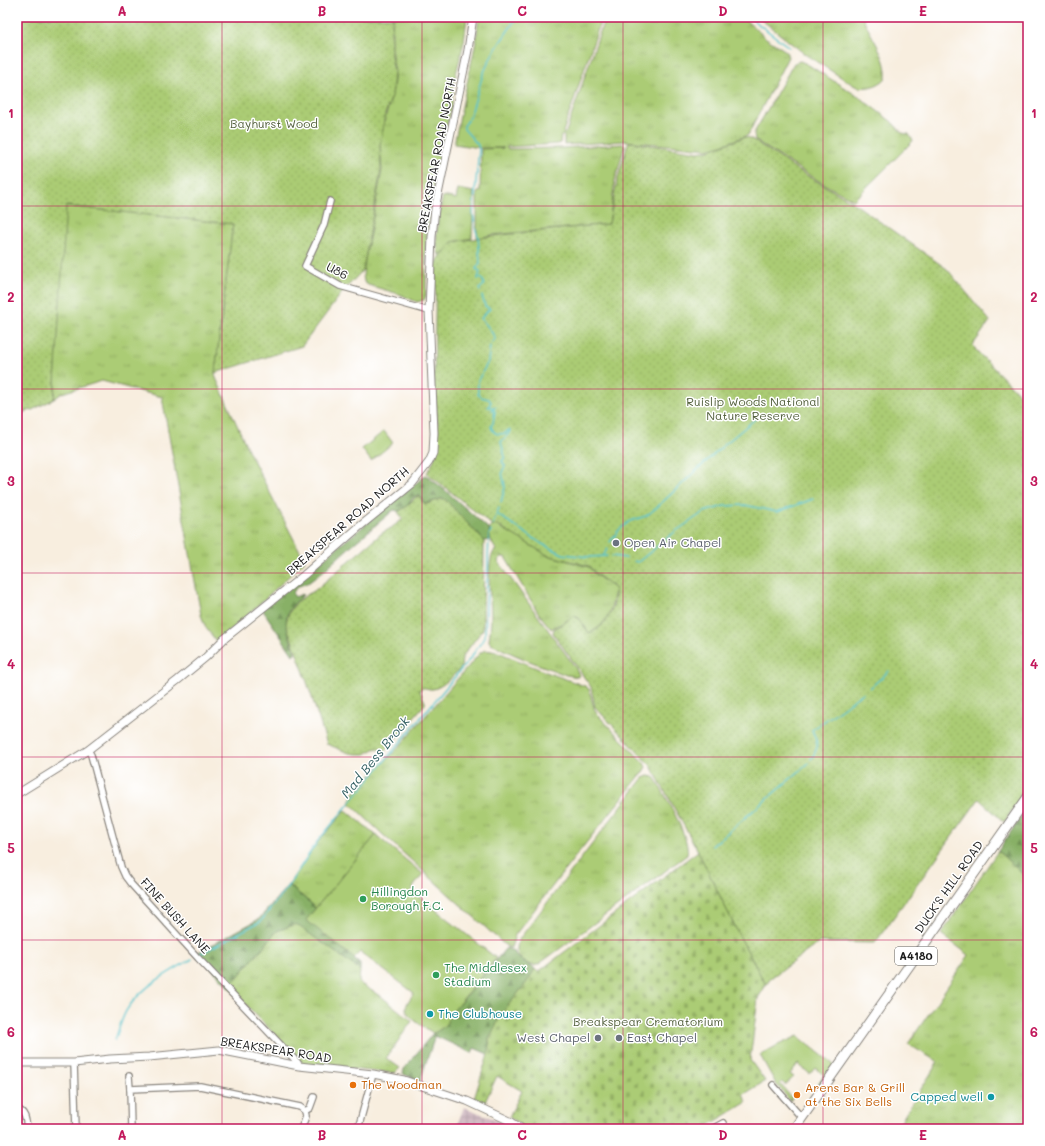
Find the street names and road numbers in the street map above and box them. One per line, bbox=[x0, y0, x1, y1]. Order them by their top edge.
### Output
street label: BREAKSPEAR ROAD NORTH bbox=[413, 76, 459, 234]
street label: U86 bbox=[324, 258, 351, 282]
street label: BREAKSPEAR ROAD NORTH bbox=[283, 463, 412, 578]
street label: DUCK'S HILL ROAD bbox=[910, 837, 986, 936]
street label: FINE BUSH LANE bbox=[138, 874, 214, 957]
road number: A4180 bbox=[895, 947, 937, 965]
street label: BREAKSPEAR ROAD bbox=[220, 1032, 333, 1066]

